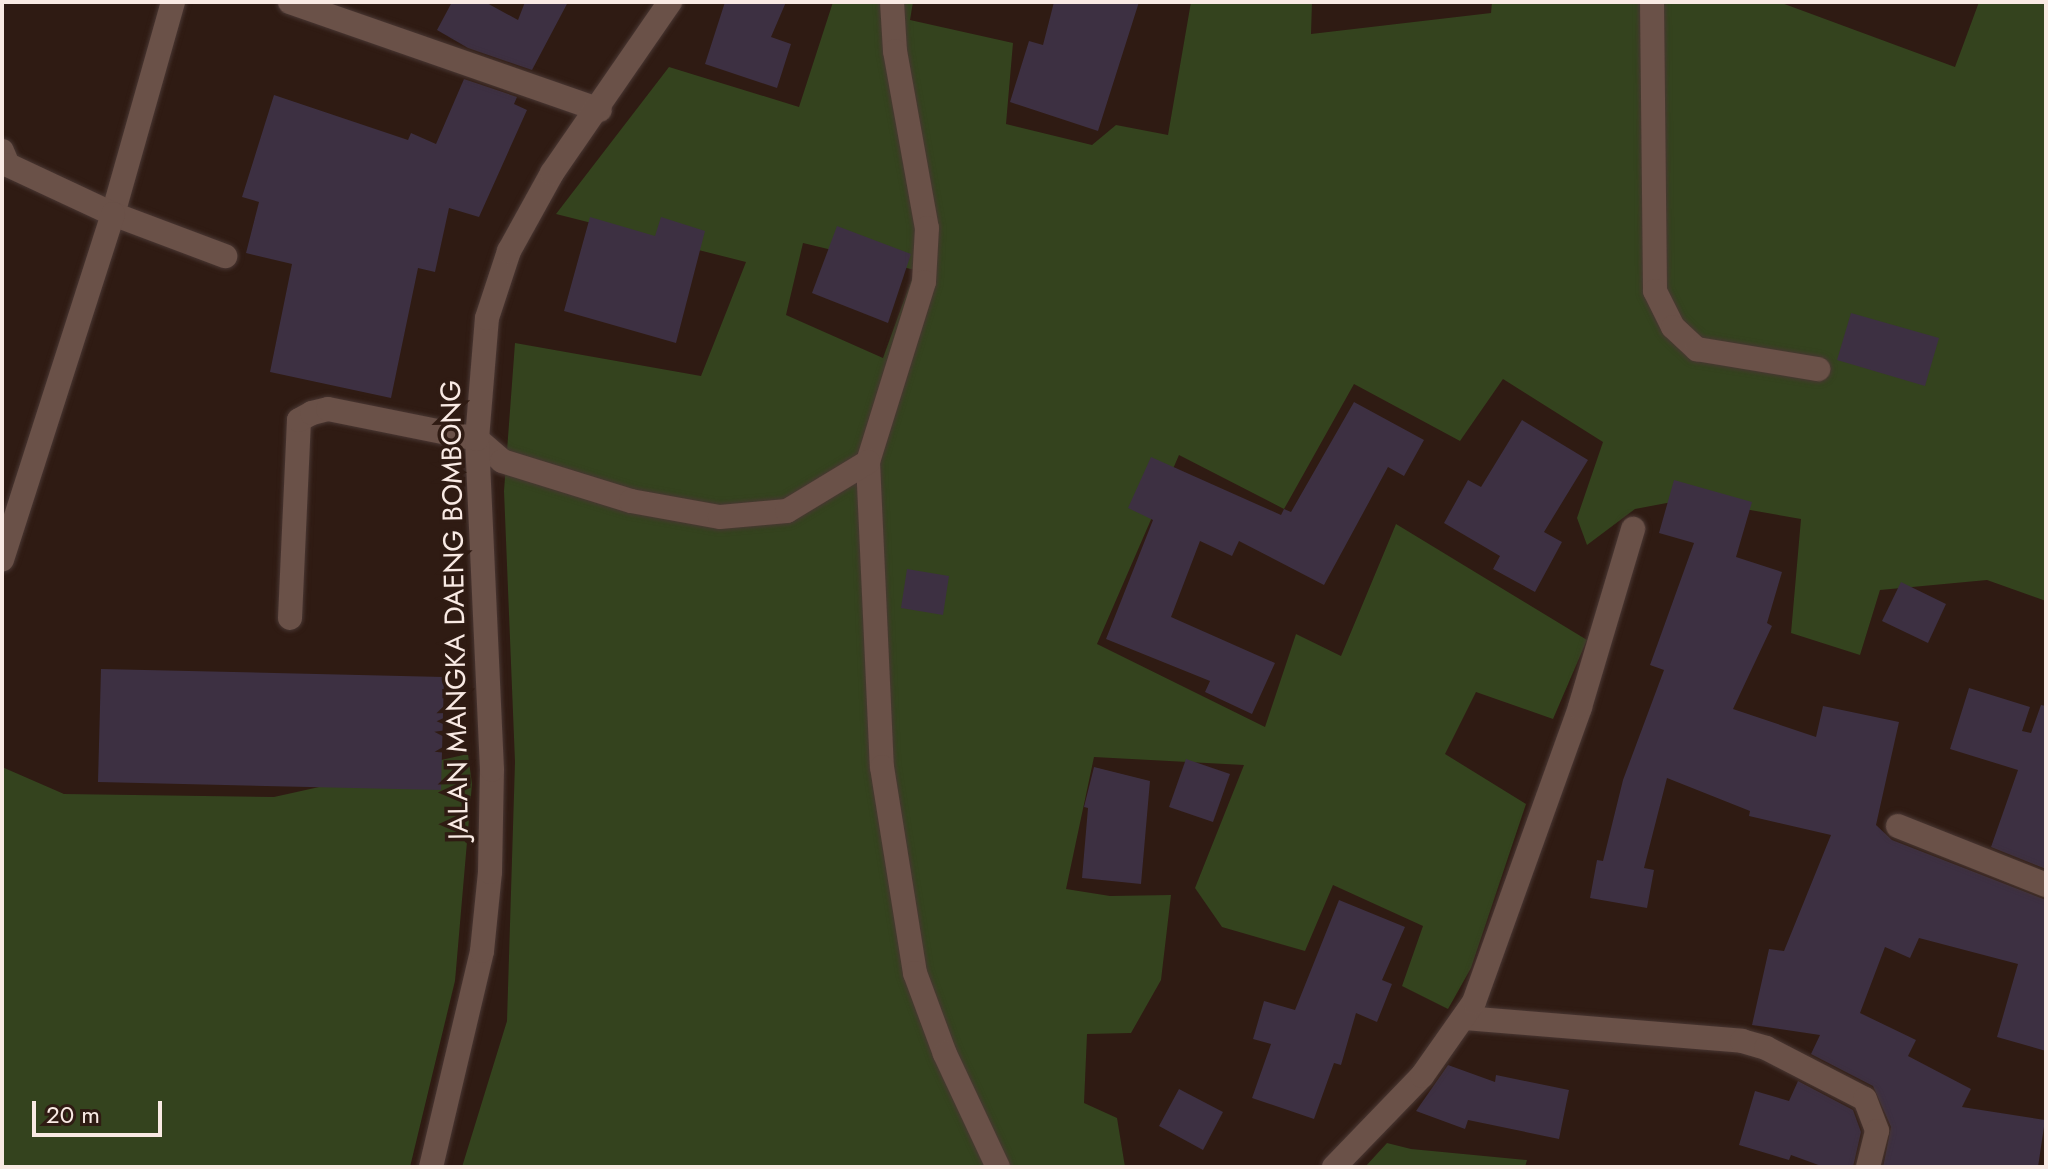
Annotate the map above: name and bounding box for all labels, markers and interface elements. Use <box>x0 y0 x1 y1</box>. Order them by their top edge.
street label: JALAN MANGKA DAENG BOMBONG <box>434 380 476 840</box>
scale bar <box>36 1085 166 1135</box>
text: 20 m <box>46 1097 100 1132</box>

